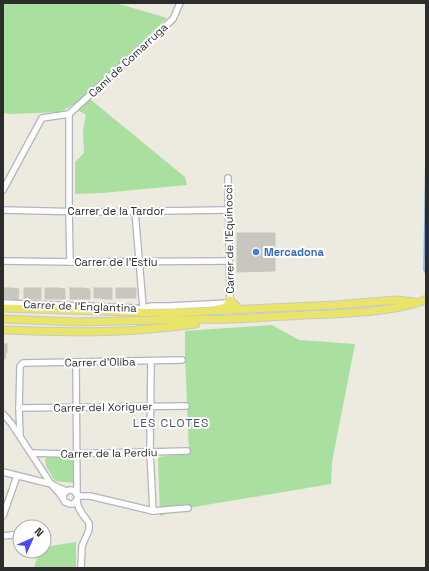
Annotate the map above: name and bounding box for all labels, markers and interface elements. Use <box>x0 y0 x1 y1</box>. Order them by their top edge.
street label: Camí de Comarruga <box>86 19 171 100</box>
street label: Carrer de l'Equinocci <box>221 184 237 294</box>
street label: Carrer de la Tardor <box>68 204 164 218</box>
place label: Mercadona <box>264 245 324 259</box>
marker: Mercadona <box>251 247 261 257</box>
street label: Carrer de l'Estiu <box>74 255 158 269</box>
street label: Carrer de l'Englantina <box>23 297 138 315</box>
street label: Carrer d'Oliba <box>64 354 136 370</box>
street label: Carrer del Xoriguer <box>53 399 153 415</box>
district label: LES CLOTES <box>133 415 209 431</box>
street label: Carrer de la Perdiu <box>61 445 157 461</box>
north arrow <box>12 519 52 559</box>
text: N <box>32 524 47 539</box>

